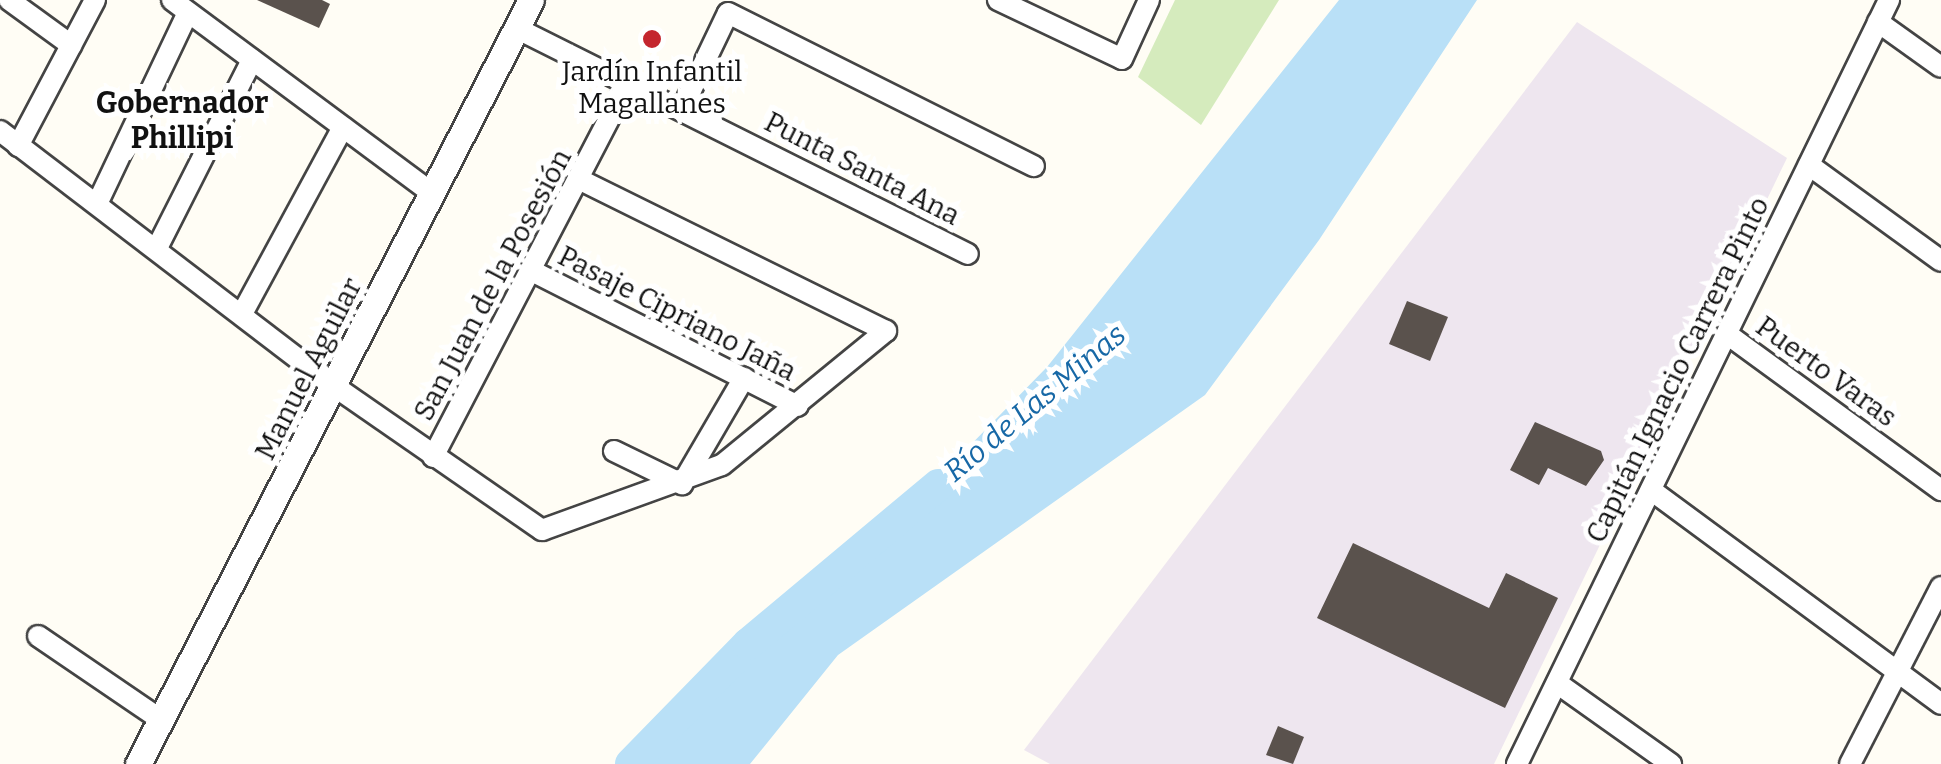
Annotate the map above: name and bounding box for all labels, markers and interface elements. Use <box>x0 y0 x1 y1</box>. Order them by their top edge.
marker: Jardín Infantil Magallanes <box>641 28 663 50</box>
place label: Jardín Infantil Magallanes <box>562 55 742 121</box>
district label: Gobernador Phillipi <box>96 85 268 156</box>
street label: Punta Santa Ana <box>759 105 965 233</box>
street label: San Juan de la Posesión <box>407 144 579 426</box>
street label: Capitán Ignacio Carrera Pinto <box>1579 192 1777 548</box>
street label: Pasaje Cipriano Jaña <box>552 239 802 389</box>
street label: Manuel Aguilar <box>249 272 369 466</box>
street label: Puerto Varas <box>1749 310 1903 434</box>
water label: Río de Las Minas <box>937 317 1133 489</box>

